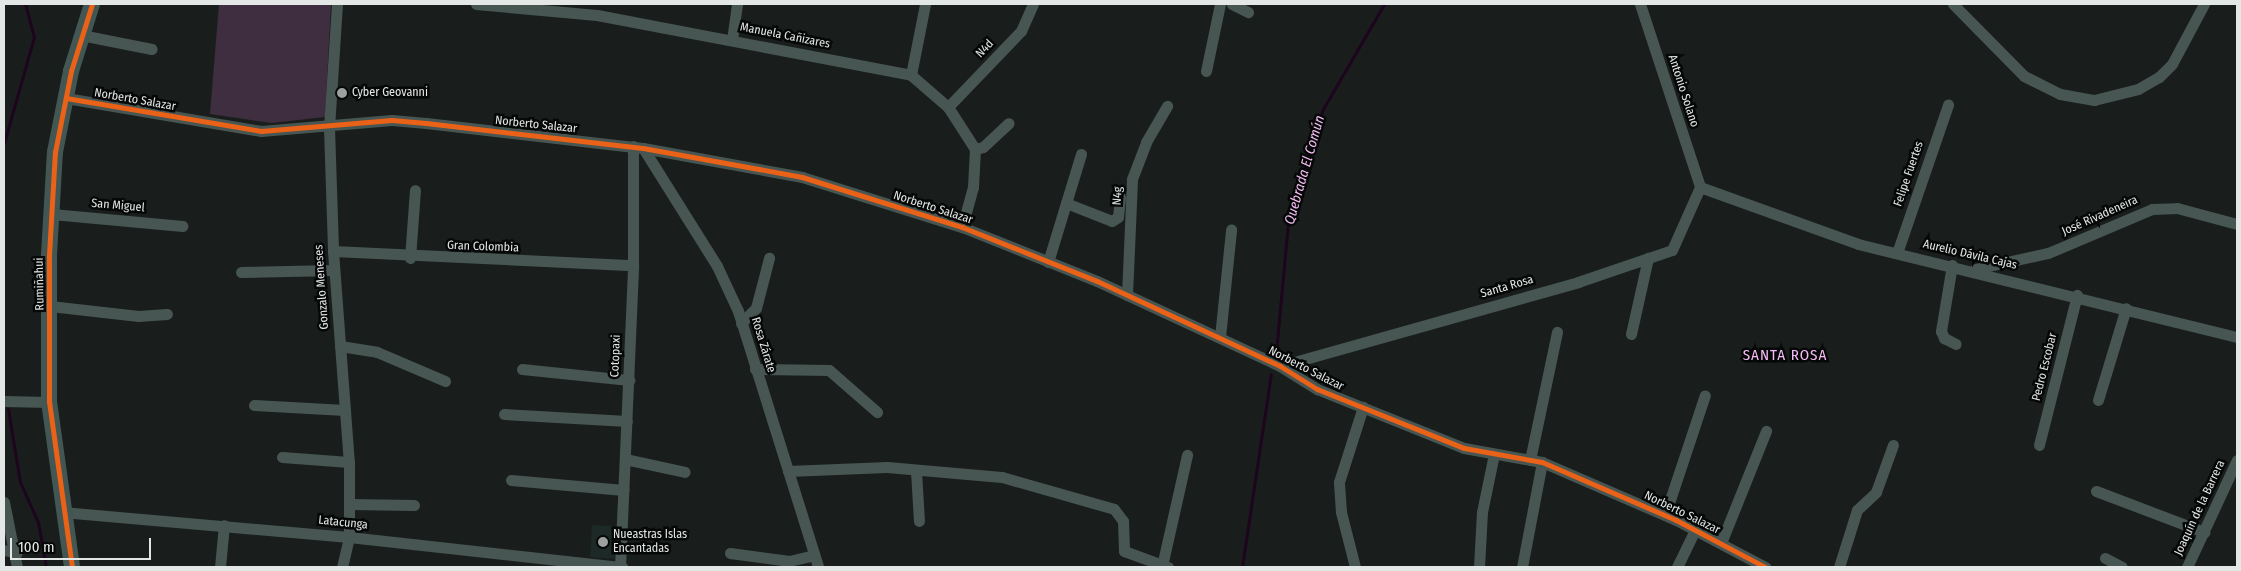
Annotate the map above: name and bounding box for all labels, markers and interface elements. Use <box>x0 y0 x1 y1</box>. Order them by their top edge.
street label: Manuela Cañizares <box>739 20 831 52</box>
street label: N4d <box>973 37 997 61</box>
street label: Antonio Solano <box>1665 53 1701 129</box>
street label: Norberto Salazar <box>93 86 177 114</box>
place label: Cyber Geovanni <box>352 86 428 100</box>
marker: Cyber Geovanni <box>336 87 348 99</box>
street label: Norberto Salazar <box>494 114 578 136</box>
water label: Quebrada El Común <box>1281 114 1329 226</box>
street label: Felipe Fuertes <box>1891 139 1927 209</box>
street label: N4g <box>1110 186 1126 206</box>
street label: Norberto Salazar <box>892 188 974 228</box>
street label: José Rivadeneira <box>2060 193 2140 239</box>
street label: San Miguel <box>91 196 145 216</box>
street label: Aurelio Dávila Cajas <box>1922 237 2018 273</box>
street label: Gran Colombia <box>447 239 519 255</box>
street label: Gonzalo Meneses <box>312 244 332 330</box>
street label: Rumiñahui <box>32 257 48 311</box>
street label: Santa Rosa <box>1479 273 1535 301</box>
street label: Rosa Zárate <box>748 316 778 374</box>
street label: Pedro Escobar <box>2030 332 2060 402</box>
street label: Cotopaxi <box>608 334 624 378</box>
street label: Norberto Salazar <box>1266 344 1346 394</box>
district label: SANTA ROSA <box>1741 347 1829 365</box>
street label: Joaquín de la Barrera <box>2172 458 2228 558</box>
street label: Norberto Salazar <box>1642 488 1722 538</box>
street label: Latacunga <box>318 513 368 533</box>
scale bar <box>12 528 154 560</box>
place label: Nueastras Islas Encantadas <box>613 528 687 556</box>
marker: Nueastras Islas Encantadas <box>597 536 609 548</box>
text: 100 m <box>18 538 55 556</box>

